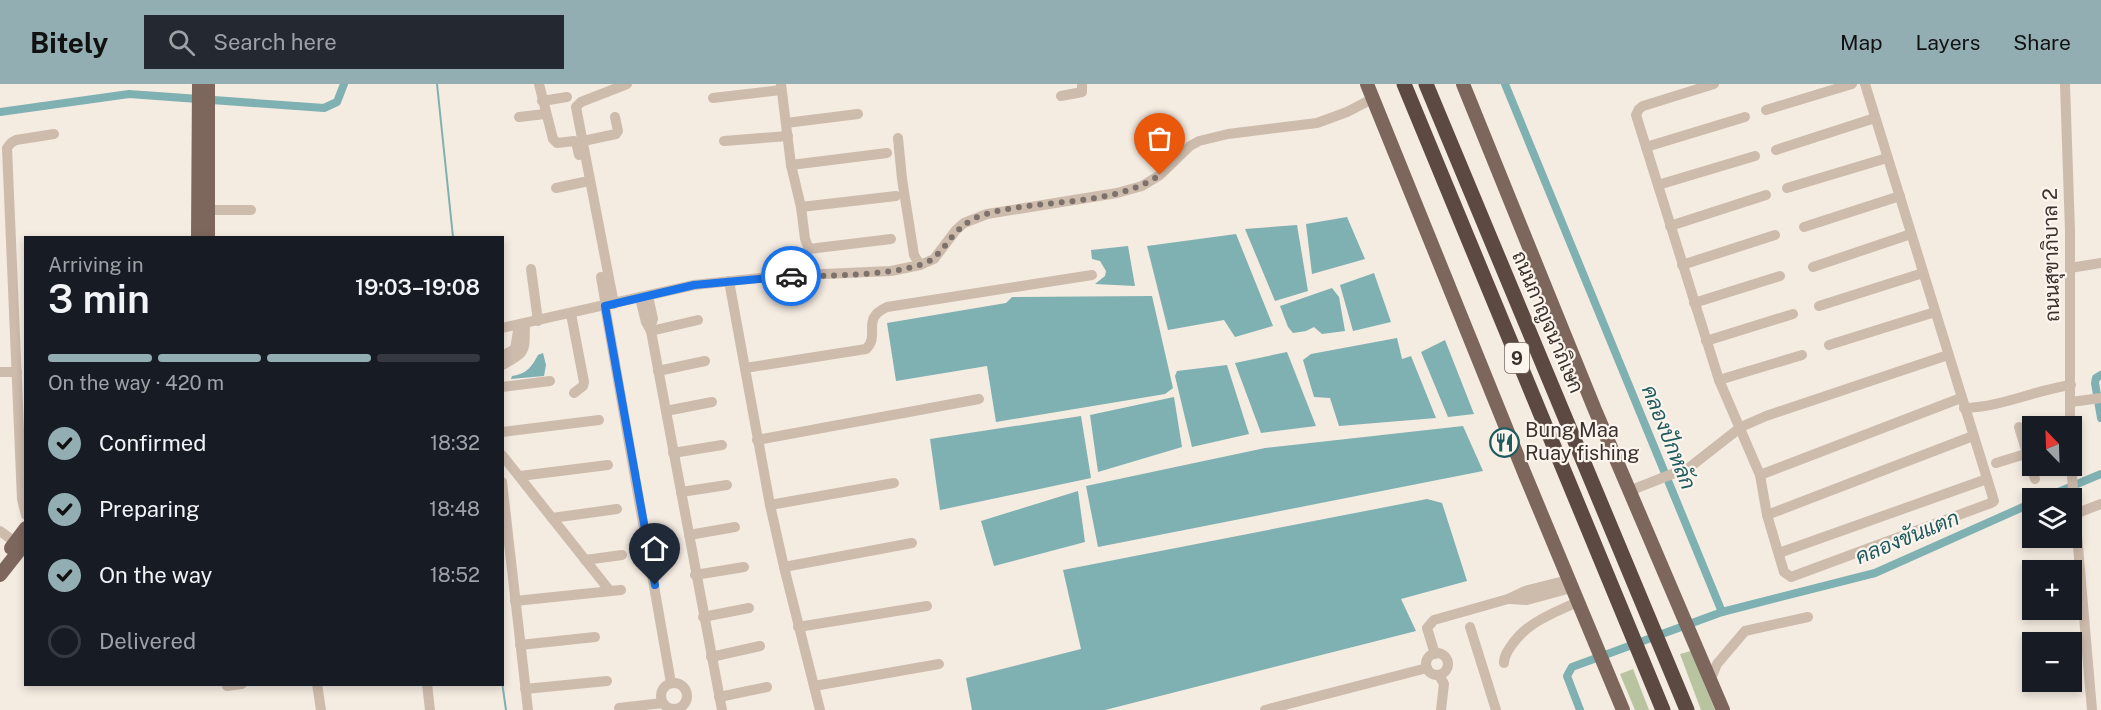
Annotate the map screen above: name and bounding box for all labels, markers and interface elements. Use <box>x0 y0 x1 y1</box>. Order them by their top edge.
search box <box>144 15 564 69</box>
text: Bitely <box>30 26 108 59</box>
icon: search <box>165 26 198 59</box>
text: Search here <box>213 29 337 55</box>
text: Map <box>1840 30 1883 55</box>
text: Layers <box>1916 30 1980 55</box>
text: Share <box>2013 30 2071 55</box>
pin <box>1134 113 1185 175</box>
icon: bag <box>1143 122 1176 155</box>
street label: ถนนสุขาภิบาล 2 <box>2038 188 2066 322</box>
courier <box>761 246 821 306</box>
street label: ถนนกาญจนาภิเษก <box>1507 247 1589 397</box>
text: Arriving in <box>48 253 143 277</box>
icon: car <box>775 260 808 293</box>
text: 19:03–19:08 <box>355 274 480 300</box>
text: 3 min <box>48 276 150 322</box>
road number: 9 <box>1505 343 1529 373</box>
text: On the way · 420 m <box>48 371 224 395</box>
water label: คลองปักหลัก <box>1637 381 1701 493</box>
north arrow <box>2022 416 2082 476</box>
map controls <box>2022 416 2082 692</box>
place label: Bung Maa Ruay fishing <box>1525 418 1640 465</box>
restaurant icon: Bung Maa Ruay fishing <box>1488 426 1520 458</box>
icon: check <box>48 427 81 460</box>
text: Confirmed <box>99 430 206 456</box>
text: 18:32 <box>430 431 480 455</box>
button: layers <box>2022 488 2082 548</box>
icon: check <box>48 493 81 526</box>
text: Preparing <box>99 496 200 522</box>
text: 18:48 <box>429 497 480 521</box>
water label: คลองขันแตก <box>1852 505 1962 569</box>
pin <box>629 523 680 585</box>
icon: home <box>638 532 671 565</box>
icon: check <box>48 559 81 592</box>
button: + <box>2022 560 2082 620</box>
text: On the way <box>99 562 212 588</box>
text: 18:52 <box>430 563 480 587</box>
text: Delivered <box>99 628 196 654</box>
button: − <box>2022 632 2082 692</box>

